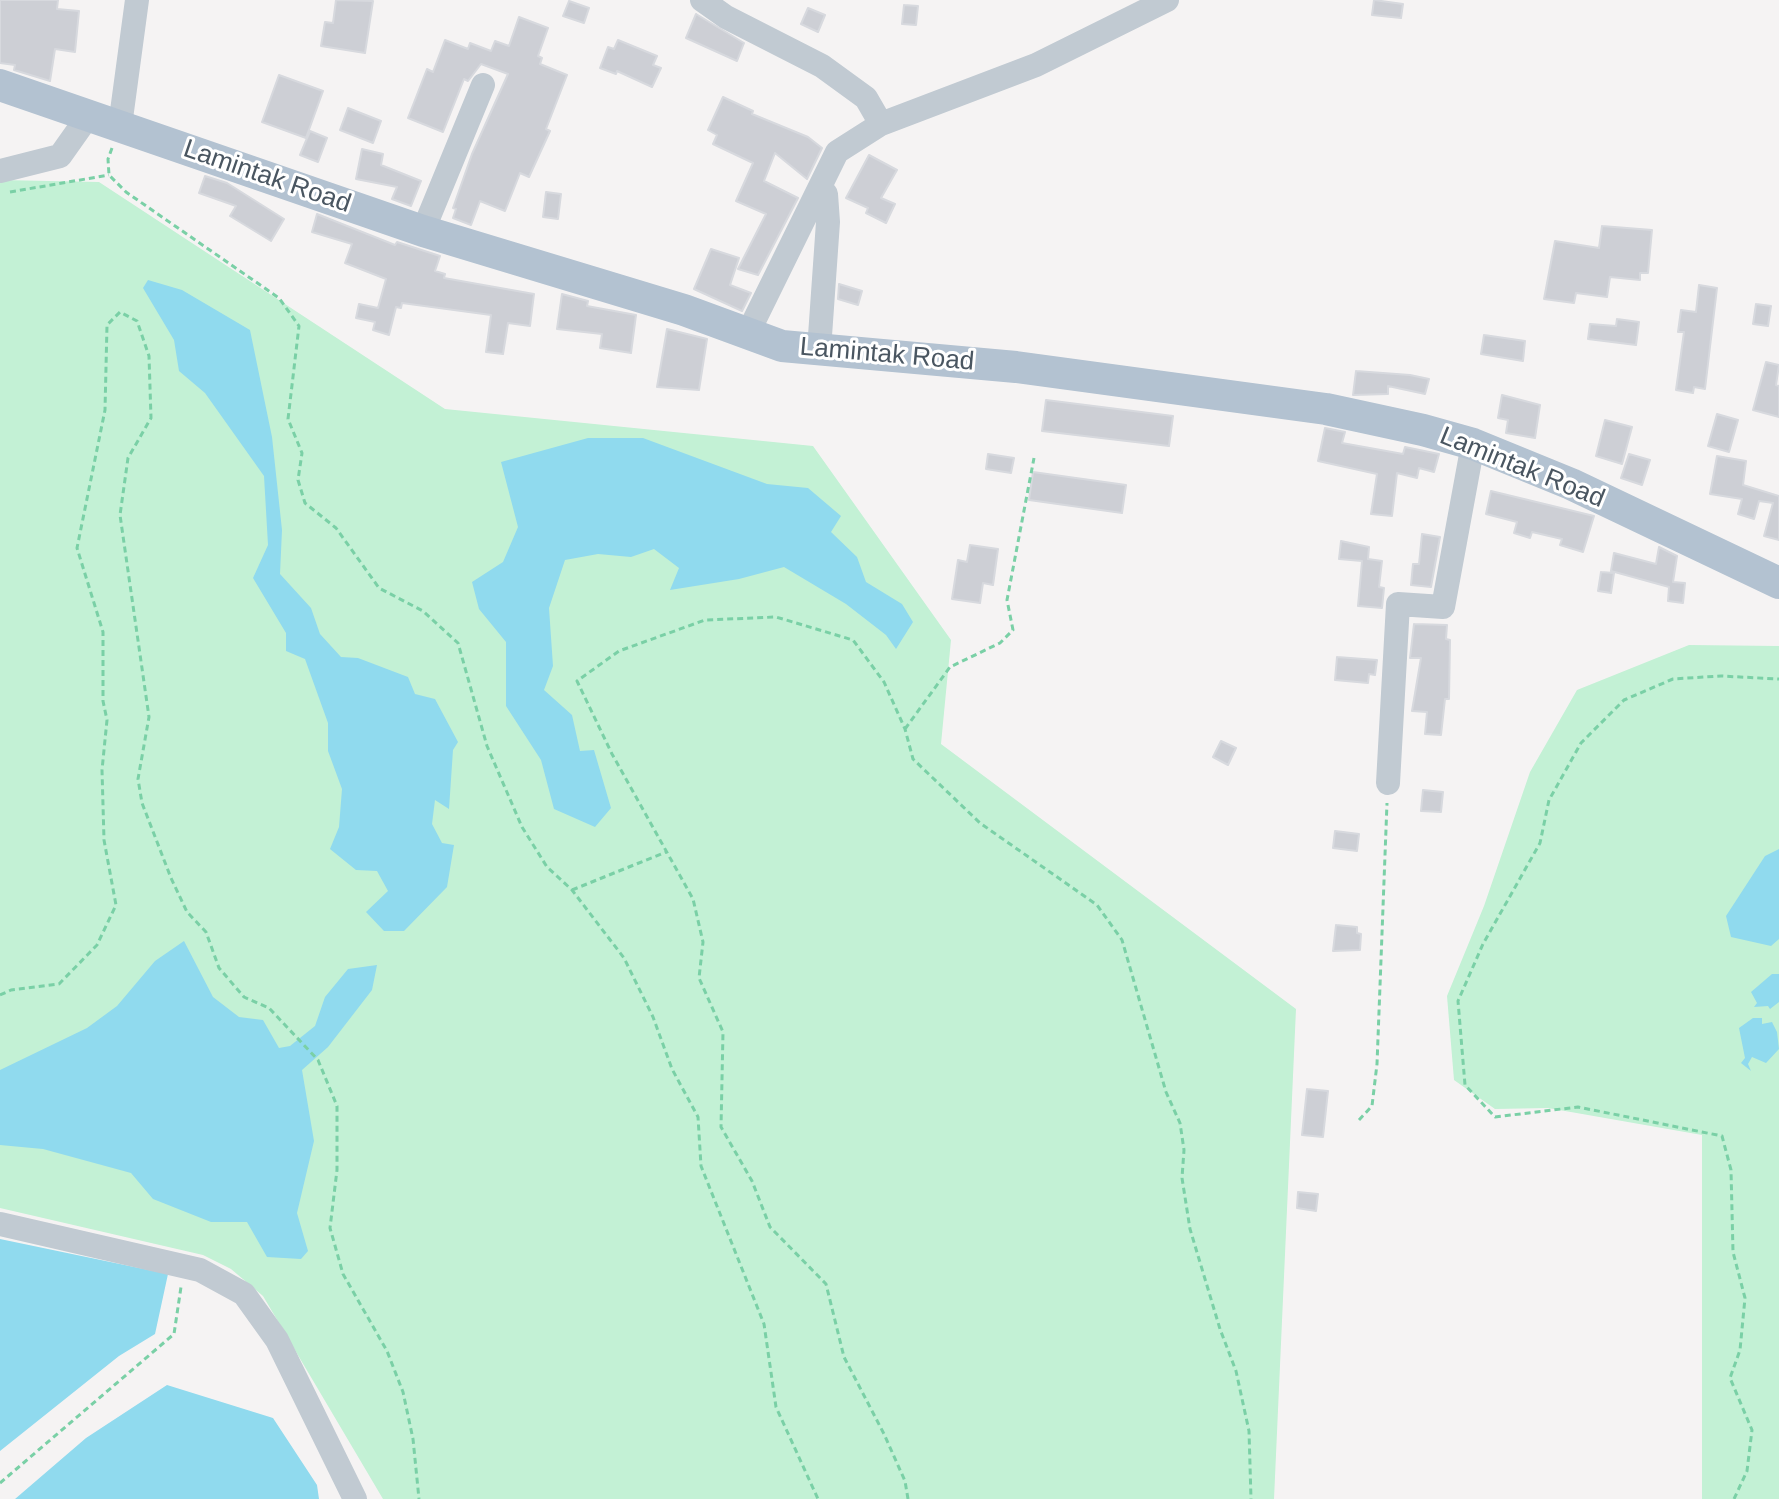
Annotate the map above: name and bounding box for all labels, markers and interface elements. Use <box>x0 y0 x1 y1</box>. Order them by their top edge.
street label: Lamintak Road <box>179 134 355 220</box>
street label: Lamintak Road <box>799 332 975 378</box>
street label: Lamintak Road <box>1435 421 1609 515</box>

